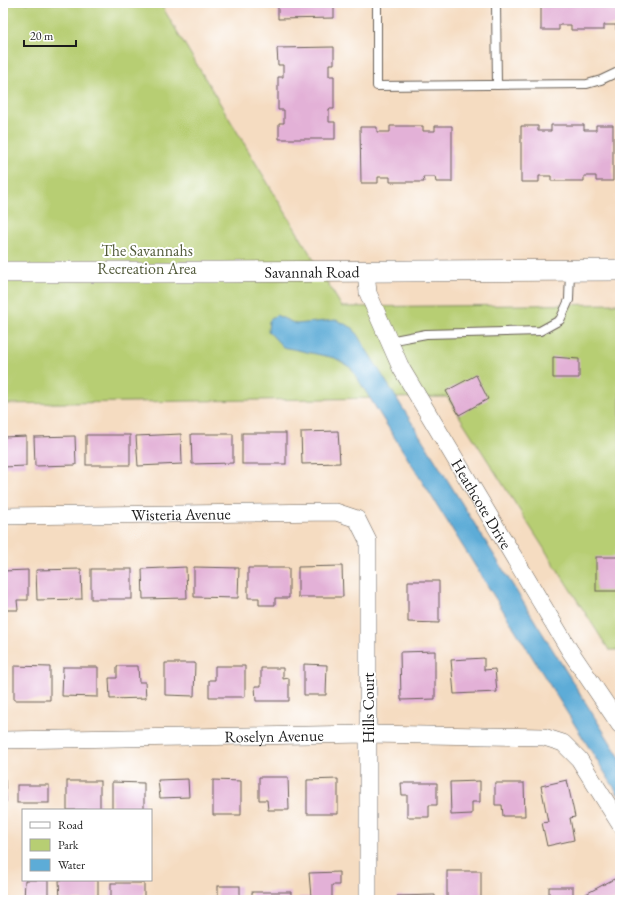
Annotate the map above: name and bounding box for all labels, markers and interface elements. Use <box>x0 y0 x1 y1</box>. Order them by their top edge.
scale bar <box>24 22 76 48</box>
text: 20 m <box>30 28 54 44</box>
park label: The Savannahs Recreation Area <box>97 240 197 279</box>
street label: Savannah Road <box>264 261 360 283</box>
street label: Heathcote Drive <box>446 455 517 553</box>
street label: Wisteria Avenue <box>131 503 231 525</box>
street label: Hills Court <box>358 672 379 744</box>
street label: Roselyn Avenue <box>224 725 324 747</box>
legend <box>22 809 152 881</box>
text: Road <box>58 817 84 833</box>
text: Park <box>58 837 79 853</box>
text: Water <box>58 857 85 873</box>

